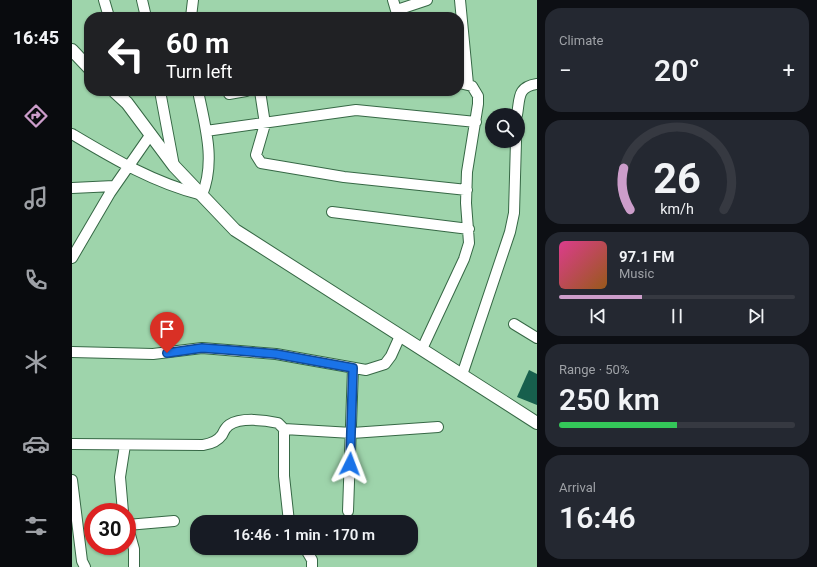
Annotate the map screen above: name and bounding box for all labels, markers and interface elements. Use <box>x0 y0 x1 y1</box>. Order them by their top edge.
text: 16:45 <box>13 27 59 48</box>
text: 60 m <box>166 27 229 60</box>
icon: left <box>100 28 152 80</box>
text: Climate <box>559 33 603 48</box>
text: 20° <box>654 53 700 88</box>
text: − <box>559 58 572 83</box>
text: + <box>783 58 795 83</box>
text: Turn left <box>166 61 232 82</box>
icon: directions <box>22 102 50 130</box>
map controls <box>485 108 525 148</box>
button: search <box>485 108 525 148</box>
text: 26 <box>653 154 701 203</box>
icon: music <box>22 184 50 212</box>
text: km/h <box>660 200 694 216</box>
text: 97.1 FM <box>619 248 674 266</box>
icon: phone <box>22 266 50 294</box>
text: Music <box>619 266 654 281</box>
icon: previous <box>587 305 609 327</box>
icon: pause <box>666 305 688 327</box>
icon: next <box>745 305 767 327</box>
pin <box>150 312 184 353</box>
icon: arrive <box>156 318 178 340</box>
icon: climate <box>22 348 50 376</box>
text: Range · 50% <box>559 362 629 377</box>
text: 250 km <box>559 382 660 417</box>
icon: car <box>22 430 50 458</box>
position arrow <box>329 443 371 485</box>
text: Arrival <box>559 480 596 495</box>
text: 16:46 <box>559 500 636 535</box>
speed limit sign: 30 <box>84 503 136 555</box>
icon: filters <box>22 512 50 540</box>
text: 16:46 · 1 min · 170 m <box>233 526 375 544</box>

